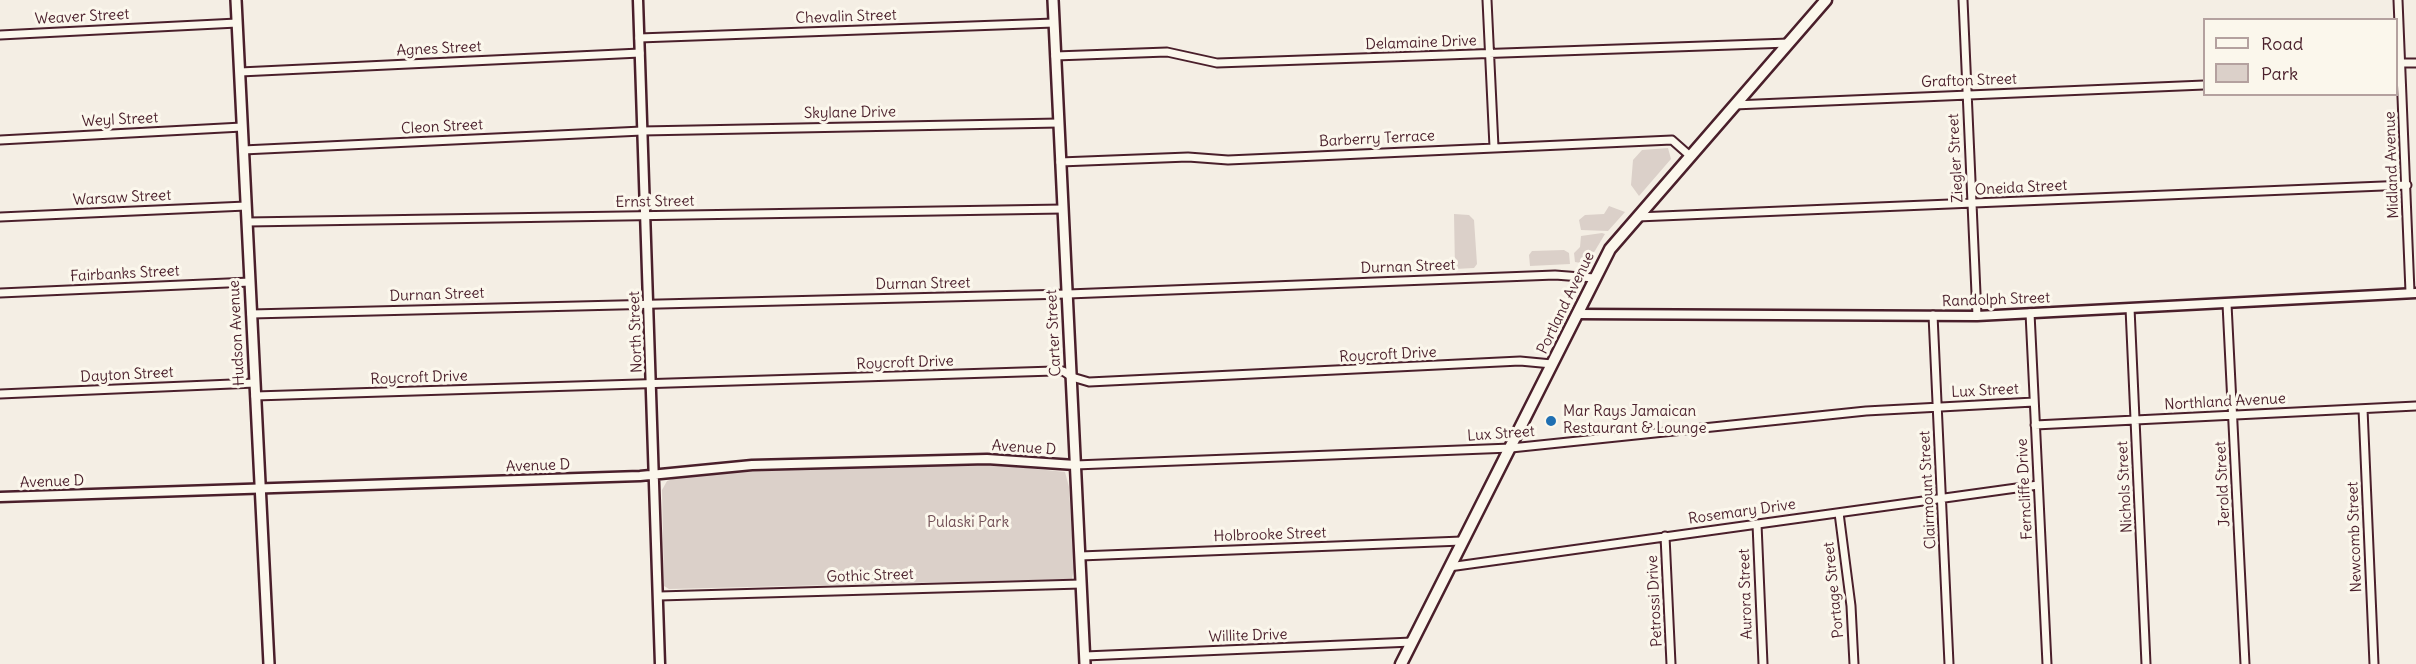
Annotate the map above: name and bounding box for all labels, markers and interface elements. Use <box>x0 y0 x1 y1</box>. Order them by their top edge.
street label: Weaver Street <box>34 6 130 28</box>
street label: Chevalin Street <box>795 6 897 28</box>
legend <box>2203 18 2398 96</box>
street label: Delamaine Drive <box>1365 32 1477 54</box>
text: Road <box>2261 32 2303 55</box>
street label: Agnes Street <box>396 38 482 60</box>
text: Park <box>2261 62 2298 85</box>
street label: Grafton Street <box>1921 70 2017 92</box>
street label: Skylane Drive <box>804 103 896 123</box>
street label: Weyl Street <box>81 109 159 131</box>
street label: Midland Avenue <box>2381 111 2403 219</box>
street label: Ziegler Street <box>1945 113 1967 203</box>
street label: Cleon Street <box>401 116 483 138</box>
street label: Barberry Terrace <box>1319 127 1435 151</box>
street label: Oneida Street <box>1974 177 2068 199</box>
street label: Warsaw Street <box>72 186 172 210</box>
street label: Ernst Street <box>615 192 695 212</box>
street label: Portland Avenue <box>1533 249 1599 357</box>
street label: Durnan Street <box>1360 256 1456 278</box>
street label: Fairbanks Street <box>70 262 180 286</box>
street label: Durnan Street <box>875 274 971 294</box>
street label: Hudson Avenue <box>225 280 249 386</box>
street label: Durnan Street <box>389 284 485 306</box>
street label: Carter Street <box>1043 289 1065 377</box>
street label: Randolph Street <box>1942 289 2050 311</box>
street label: North Street <box>626 291 646 373</box>
street label: Roycroft Drive <box>1339 343 1437 367</box>
street label: Roycroft Drive <box>856 352 954 374</box>
street label: Dayton Street <box>80 364 174 386</box>
street label: Roycroft Drive <box>370 367 468 389</box>
street label: Lux Street <box>1951 380 2019 402</box>
street label: Northland Avenue <box>2164 390 2286 414</box>
place label: Mar Rays Jamaican Restaurant & Lounge <box>1563 403 1706 438</box>
marker: Mar Rays Jamaican Restaurant & Lounge <box>1544 414 1558 428</box>
street label: Lux Street <box>1467 423 1535 445</box>
street label: Clairmount Street <box>1916 430 1940 550</box>
street label: Avenue D <box>991 437 1057 459</box>
street label: Ferncliffe Drive <box>2013 438 2037 540</box>
street label: Nichols Street <box>2114 441 2136 533</box>
street label: Jerold Street <box>2212 441 2234 527</box>
street label: Avenue D <box>505 456 571 476</box>
street label: Avenue D <box>19 472 85 492</box>
street label: Newcomb Street <box>2344 481 2366 593</box>
street label: Rosemary Drive <box>1687 496 1797 528</box>
park label: Pulaski Park <box>927 514 1009 532</box>
street label: Holbrooke Street <box>1213 524 1327 546</box>
street label: Portage Street <box>1820 541 1848 639</box>
street label: Aurora Street <box>1735 548 1757 640</box>
street label: Petrossi Drive <box>1644 555 1666 647</box>
street label: Gothic Street <box>826 565 914 587</box>
street label: Willite Drive <box>1208 626 1288 646</box>

